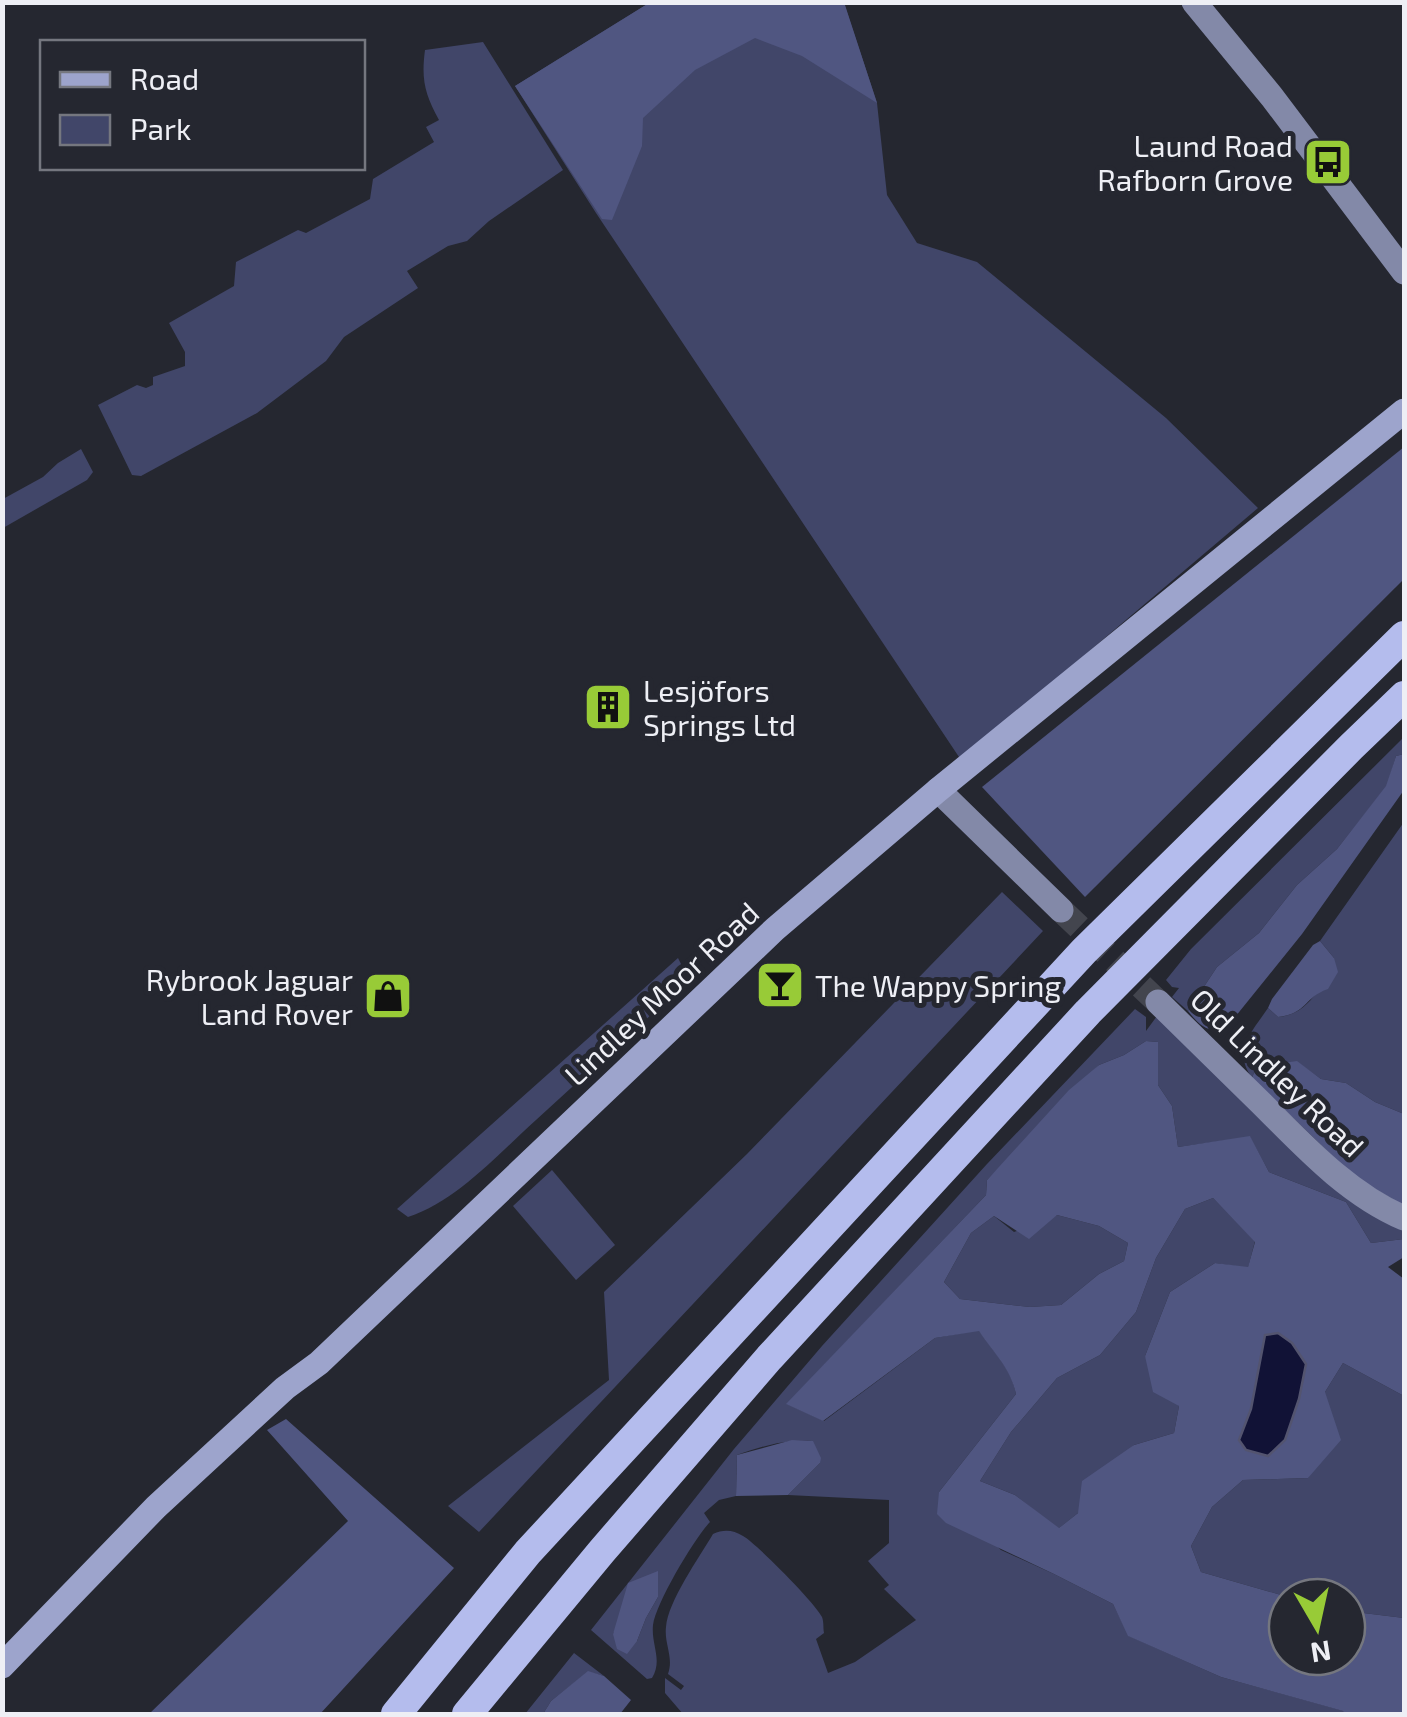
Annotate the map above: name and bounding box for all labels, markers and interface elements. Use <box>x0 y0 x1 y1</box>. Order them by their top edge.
legend <box>40 40 365 170</box>
text: Road <box>130 60 199 96</box>
text: Park <box>130 110 191 146</box>
place label: Laund Road Rafborn Grove <box>1097 127 1293 197</box>
bus stop icon: Laund Road Rafborn Grove <box>1302 136 1354 188</box>
place label: Lesjöfors Springs Ltd <box>643 672 796 742</box>
building icon: Lesjöfors Springs Ltd <box>582 681 634 733</box>
street label: Lindley Moor Road <box>557 894 765 1092</box>
bar icon: The Wappy Spring <box>754 959 806 1011</box>
place label: Rybrook Jaguar Land Rover <box>146 961 353 1031</box>
place label: The Wappy Spring <box>815 967 1061 1003</box>
shop icon: Rybrook Jaguar Land Rover <box>362 970 414 1022</box>
street label: Old Lindley Road <box>1184 980 1372 1164</box>
north arrow <box>1267 1577 1367 1677</box>
text: N <box>1308 1634 1334 1671</box>

